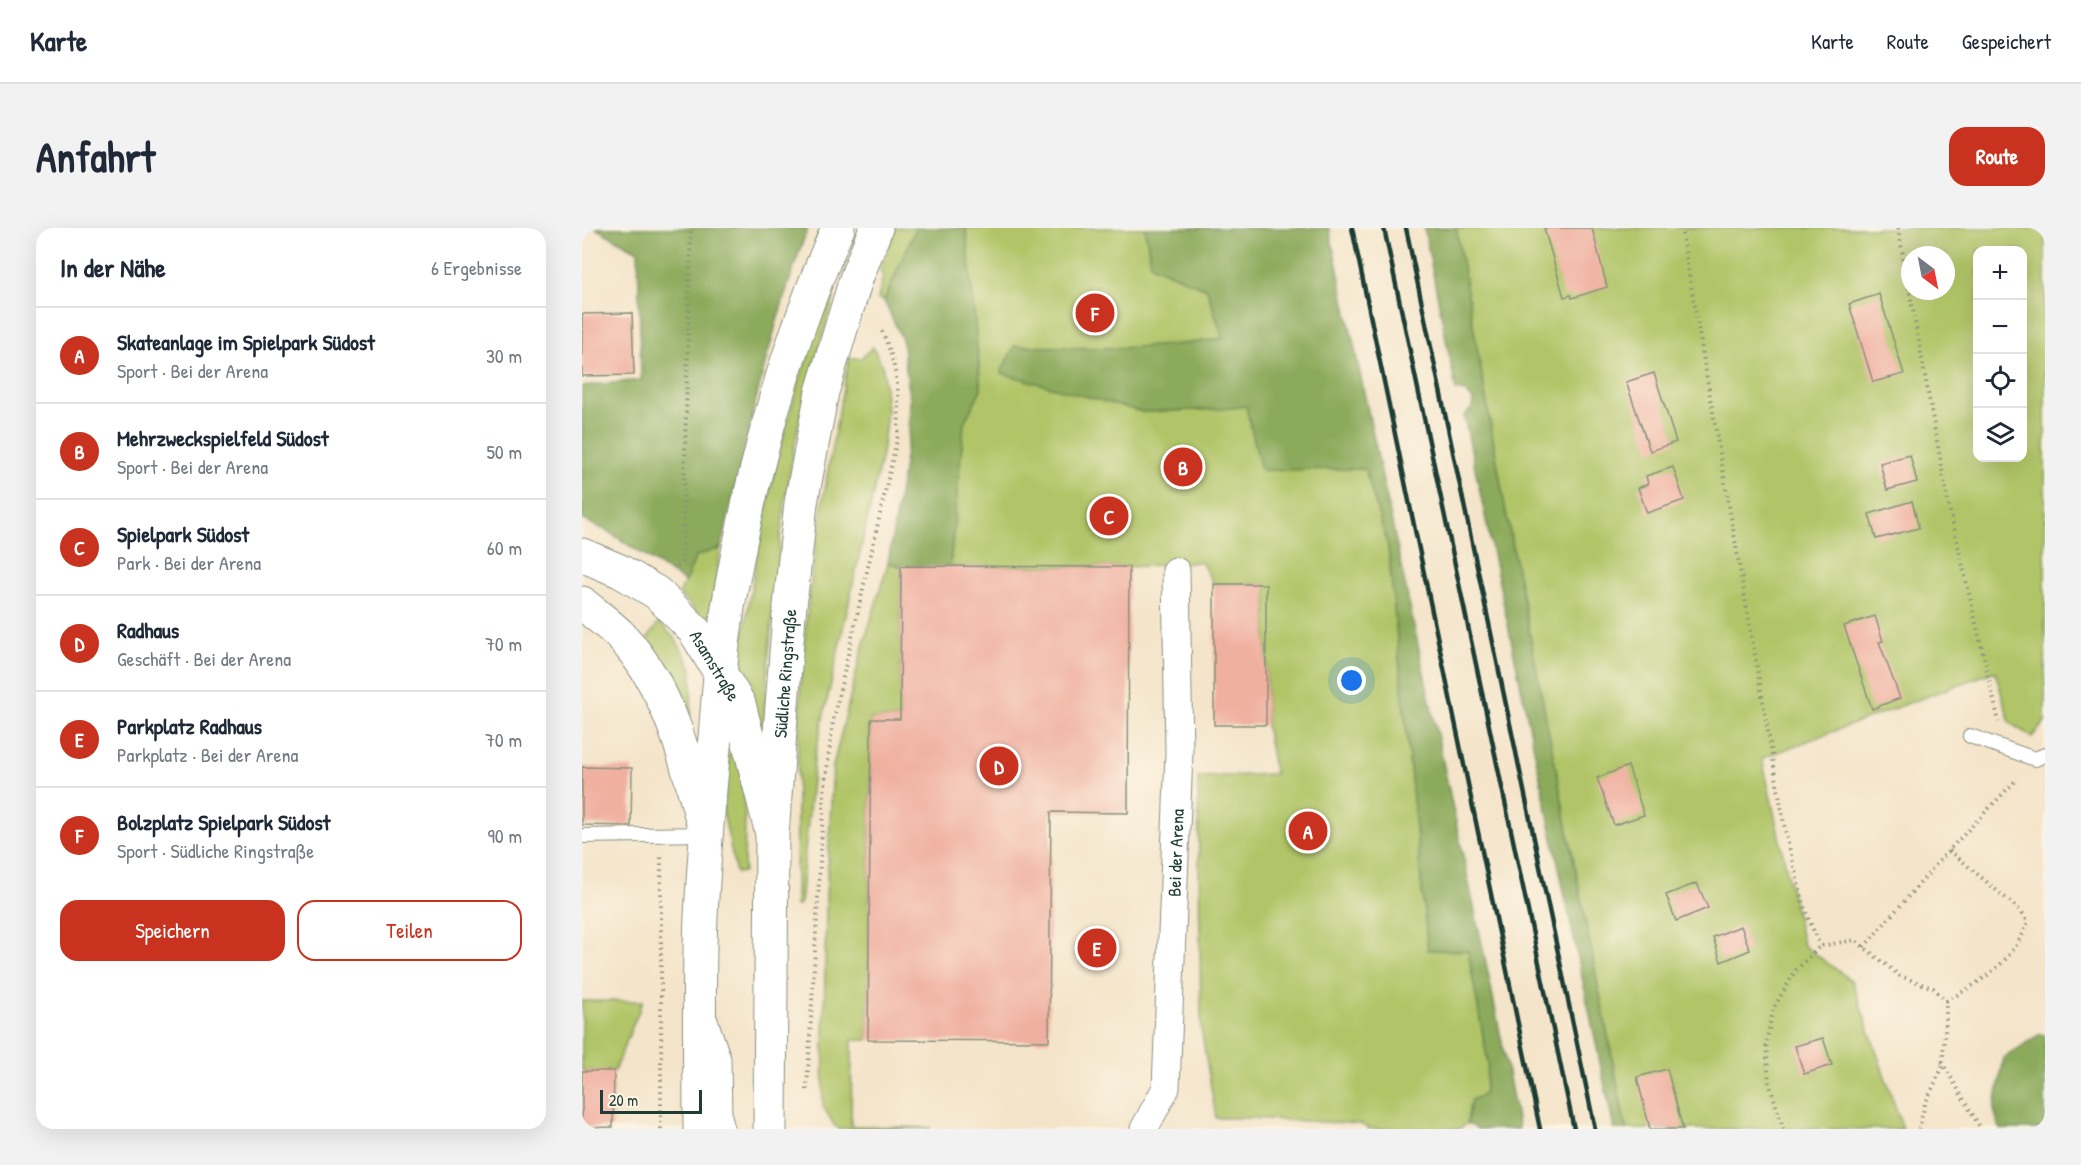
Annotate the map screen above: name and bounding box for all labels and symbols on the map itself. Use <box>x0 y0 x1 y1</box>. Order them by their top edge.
north arrow <box>1901 246 1955 300</box>
pin: F <box>1076 290 1114 335</box>
pin: B <box>1164 444 1202 490</box>
pin: C <box>1090 494 1128 538</box>
street label: Südliche Ringstraße <box>767 608 802 739</box>
street label: Asamstraße <box>684 625 747 706</box>
your location <box>1337 666 1366 695</box>
pin: D <box>980 744 1018 788</box>
street label: Bei der Arena <box>1161 808 1189 897</box>
pin: A <box>1288 808 1328 854</box>
pin: E <box>1078 926 1116 970</box>
scale bar <box>600 1087 702 1114</box>

